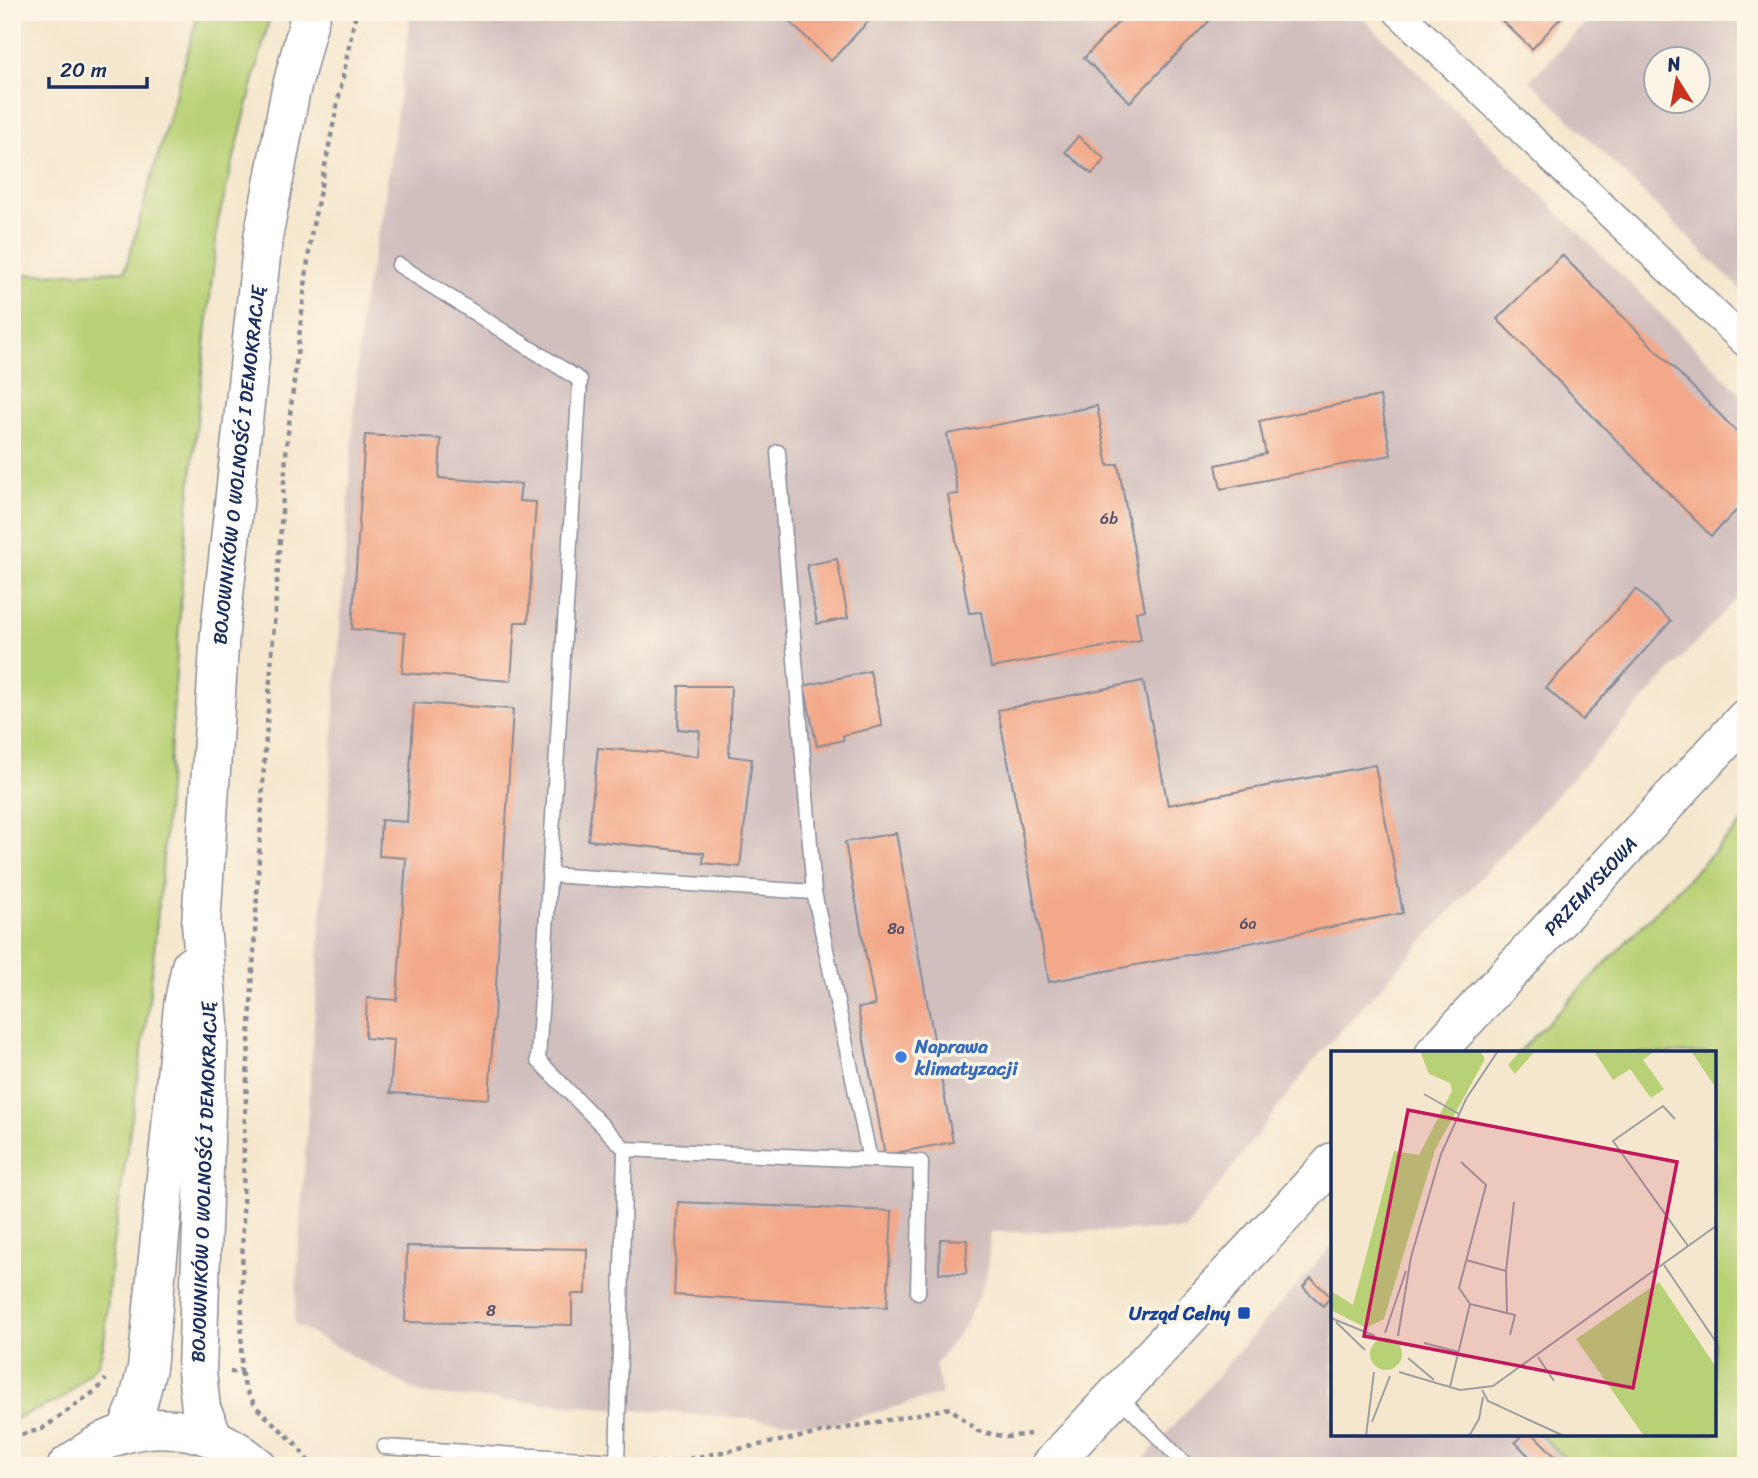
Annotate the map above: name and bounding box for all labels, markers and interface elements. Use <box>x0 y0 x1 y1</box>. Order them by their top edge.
scale bar <box>49 46 147 90</box>
north arrow <box>1642 46 1712 116</box>
text: N <box>1663 46 1684 81</box>
text: 20 m <box>60 51 107 89</box>
street label: BOJOWNIKÓW O WOLNOŚĆ I DEMOKRACJĘ <box>203 282 274 646</box>
house number: 6b <box>1100 504 1118 533</box>
street label: PRZEMYSŁOWA <box>1535 828 1645 943</box>
house number: 6a <box>1239 909 1257 938</box>
house number: 8a <box>887 914 905 943</box>
street label: BOJOWNIKÓW O WOLNOŚĆ I DEMOKRACJĘ <box>181 999 226 1363</box>
place label: Naprawa klimatyzacji <box>914 1030 1019 1085</box>
marker: Naprawa klimatyzacji <box>893 1049 909 1065</box>
inset map <box>1331 1051 1716 1436</box>
house number: 8 <box>486 1296 496 1325</box>
place label: Urząd Celny <box>1129 1297 1231 1330</box>
marker: Urząd Celny <box>1236 1305 1252 1321</box>

